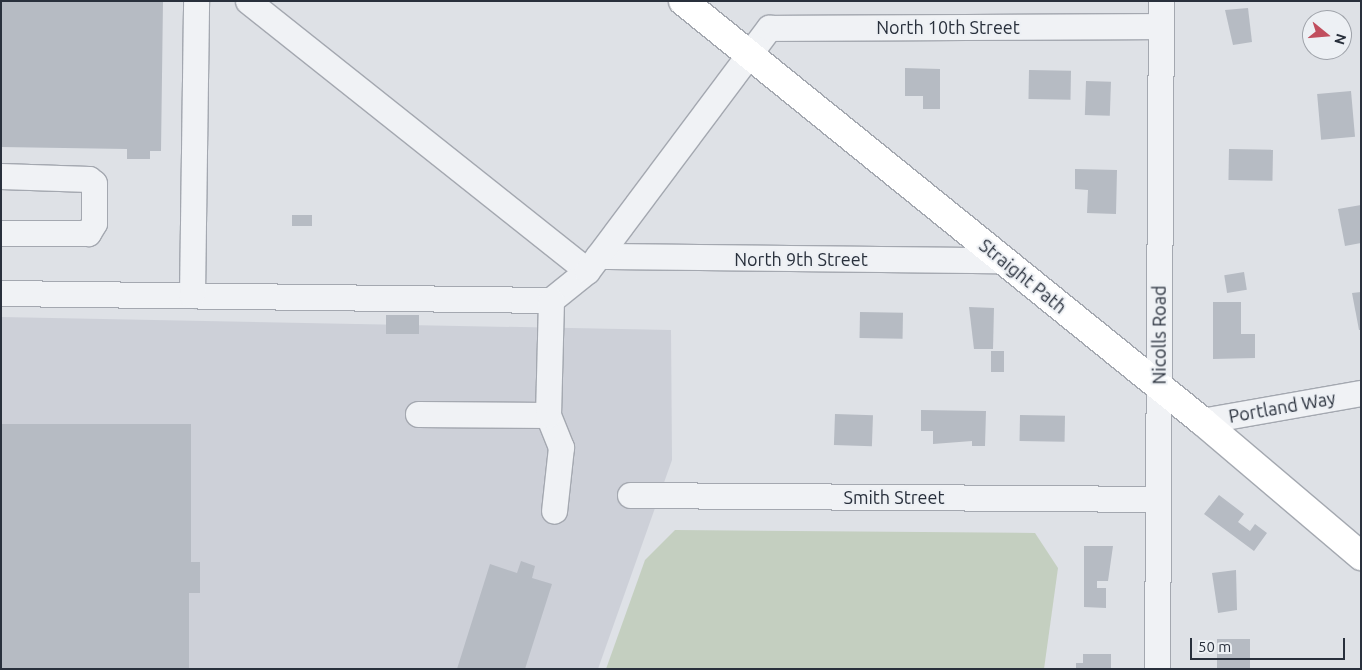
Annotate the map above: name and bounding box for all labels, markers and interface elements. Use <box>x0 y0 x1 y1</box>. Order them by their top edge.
north arrow <box>1302 10 1352 60</box>
street label: North 10th Street <box>876 16 1020 38</box>
text: N <box>1331 32 1350 46</box>
street label: Straight Path <box>975 234 1071 318</box>
street label: North 9th Street <box>734 248 868 270</box>
street label: Nicolls Road <box>1148 286 1170 384</box>
street label: Portland Way <box>1227 387 1337 427</box>
street label: Smith Street <box>843 486 945 508</box>
scale bar <box>1192 628 1347 660</box>
text: 50 m <box>1198 638 1231 655</box>

